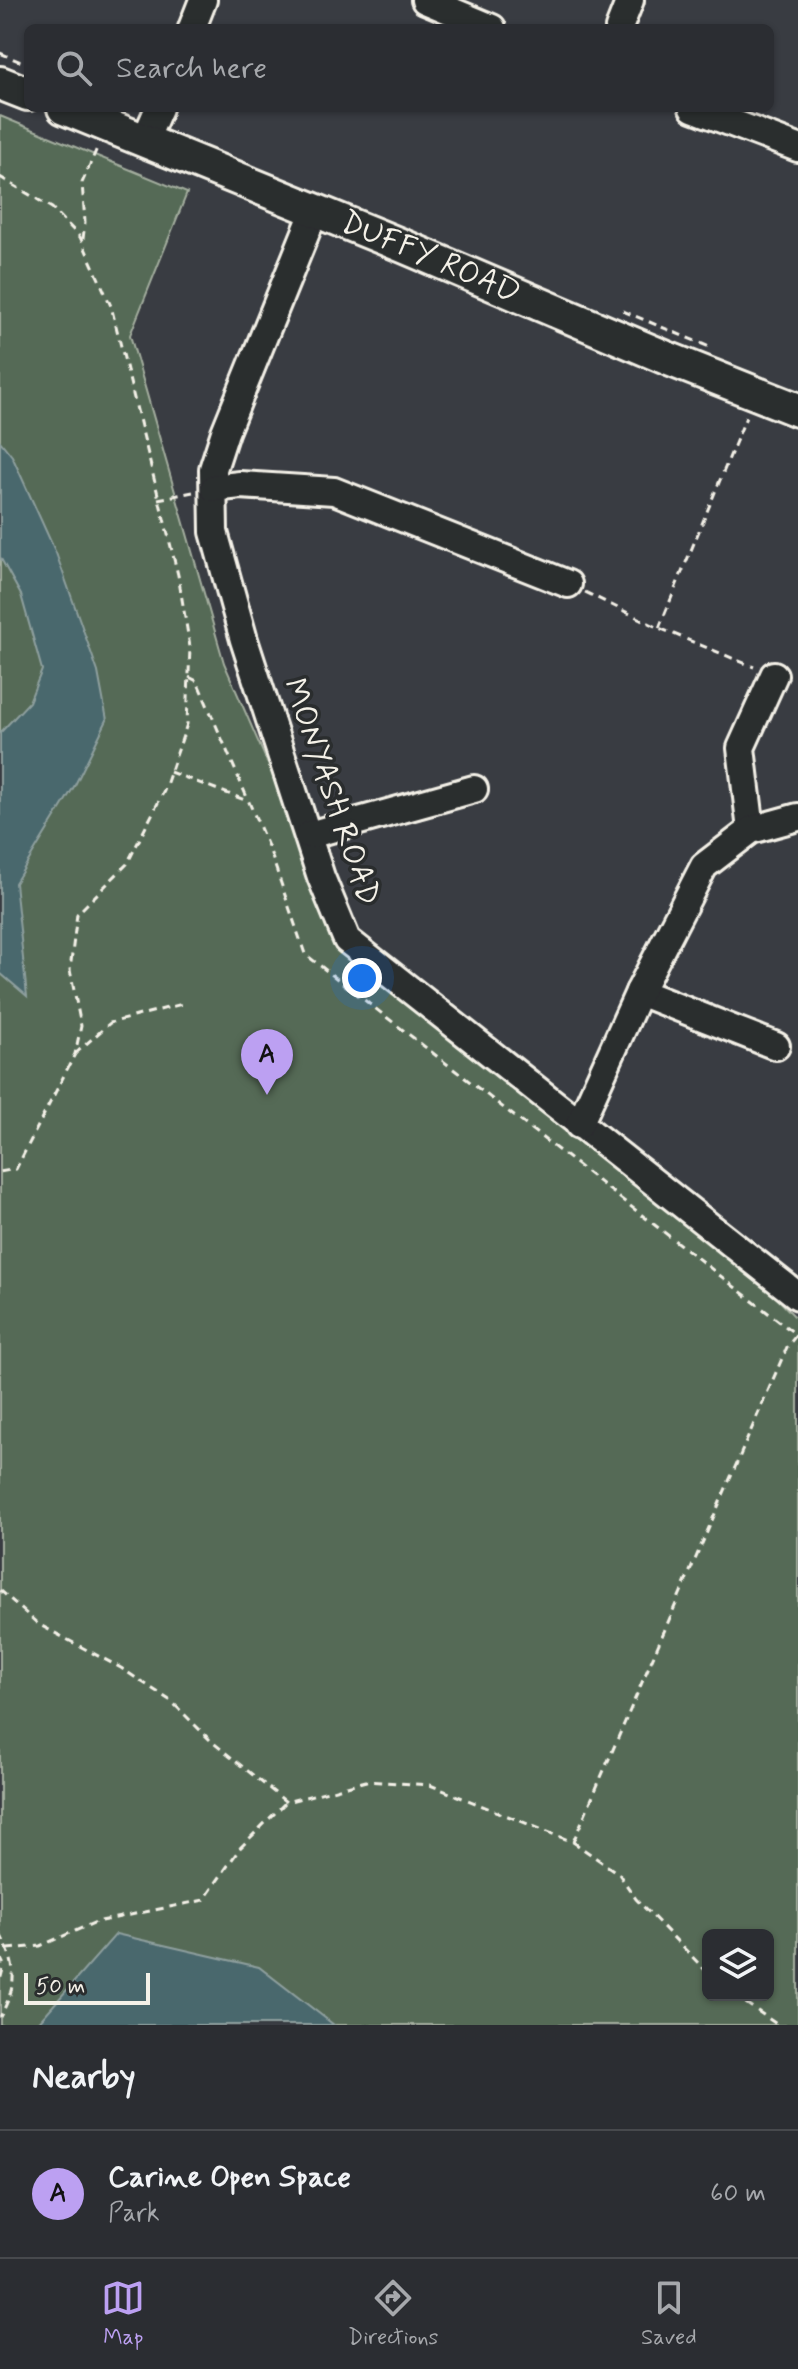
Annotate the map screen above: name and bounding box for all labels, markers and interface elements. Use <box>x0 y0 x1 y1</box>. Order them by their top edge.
search box <box>24 24 774 112</box>
icon: search <box>52 46 96 90</box>
text: Search here <box>116 49 267 88</box>
street label: DUFFY ROAD <box>334 202 527 314</box>
street label: MONYASH ROAD <box>272 673 390 911</box>
your location <box>342 958 382 998</box>
pin: A <box>241 1029 293 1095</box>
map controls <box>702 1929 774 2001</box>
button: layers <box>702 1929 774 2001</box>
scale bar <box>24 1969 150 2005</box>
text: 50 m <box>36 1973 85 2001</box>
text: Nearby <box>32 2055 136 2100</box>
text: Carine Open Space <box>108 2158 351 2197</box>
text: A <box>49 2177 67 2211</box>
text: 60 m <box>710 2177 766 2211</box>
text: Park <box>108 2197 160 2231</box>
tab: Map <box>101 2276 145 2352</box>
tab: Directions <box>348 2276 438 2352</box>
tab: Saved <box>641 2276 697 2352</box>

